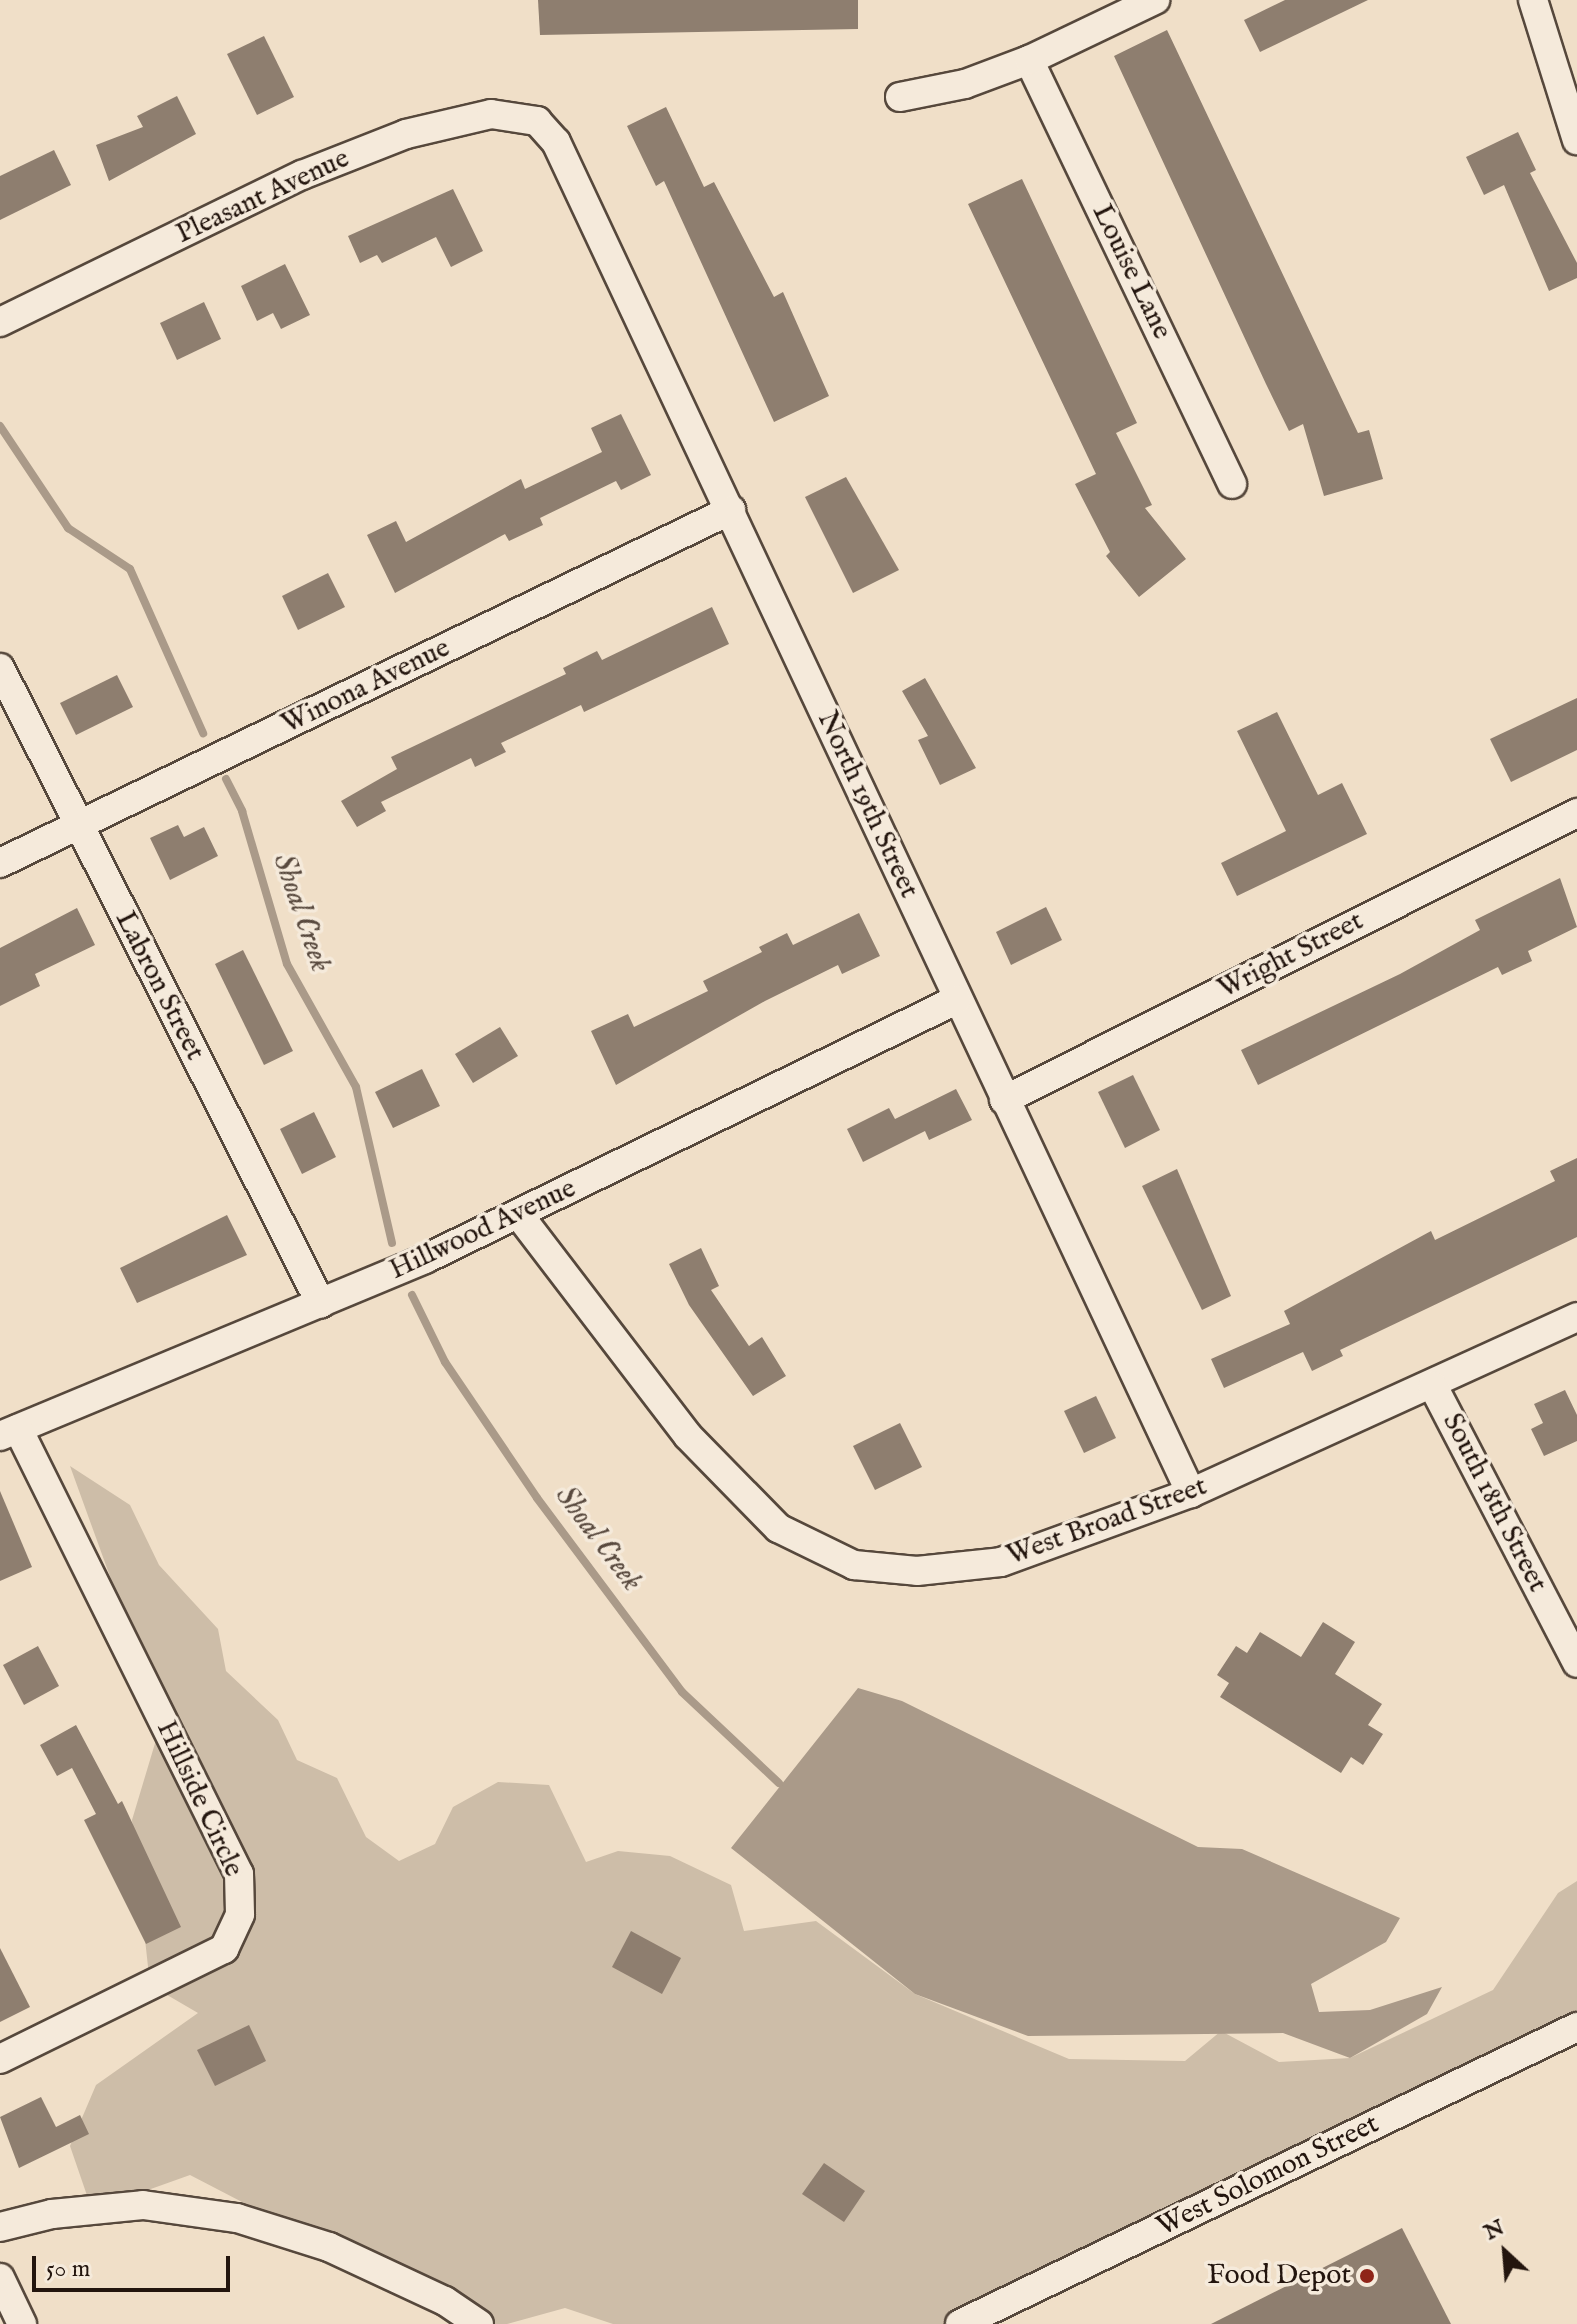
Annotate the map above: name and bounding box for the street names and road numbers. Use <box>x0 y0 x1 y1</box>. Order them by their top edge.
street label: Pleasant Avenue <box>171 142 355 252</box>
street label: Louise Lane <box>1084 199 1178 345</box>
street label: Winona Avenue <box>276 632 456 742</box>
street label: North 19th Street <box>809 706 925 904</box>
street label: Wright Street <box>1213 905 1369 1007</box>
street label: Labron Street <box>107 906 211 1066</box>
street label: Hillwood Avenue <box>385 1172 581 1288</box>
street label: South 18th Street <box>1435 1408 1553 1598</box>
street label: West Broad Street <box>1002 1470 1212 1574</box>
street label: Hillside Circle <box>148 1716 250 1882</box>
street label: West Solomon Street <box>1152 2108 1384 2244</box>

